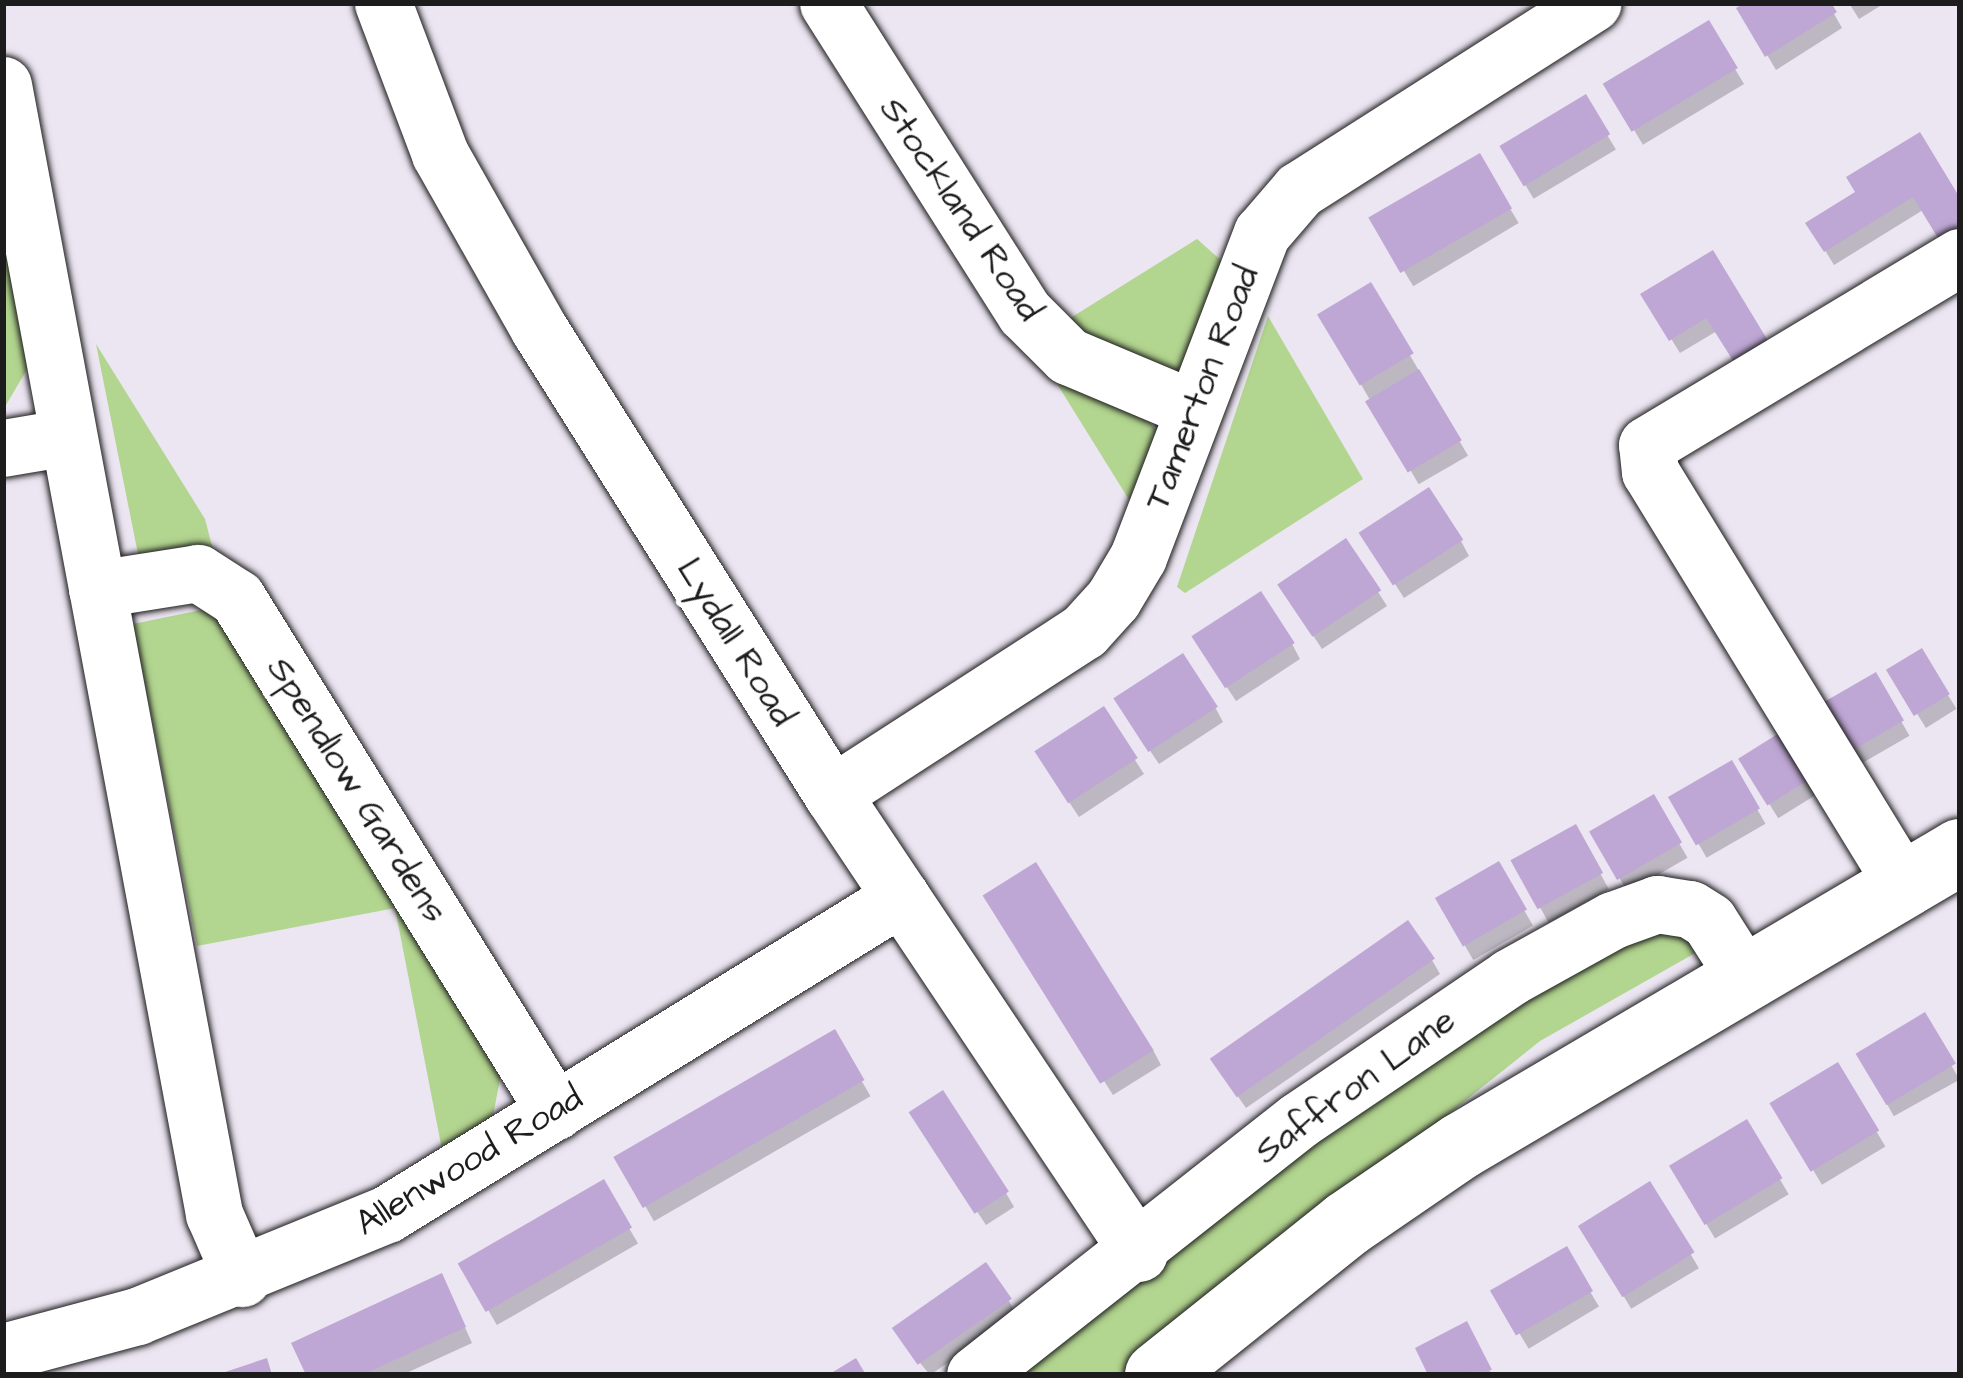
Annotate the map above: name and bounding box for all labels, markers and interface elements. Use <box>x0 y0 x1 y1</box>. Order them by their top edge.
street label: Stockland Road <box>870 89 1052 329</box>
street label: Tamerton Road <box>1136 260 1268 516</box>
street label: Lydall Road <box>667 550 805 734</box>
street label: Spendlow Gardens <box>258 649 456 931</box>
street label: Saffron Lane <box>1246 999 1464 1173</box>
street label: Allenwood Road <box>348 1076 590 1246</box>

